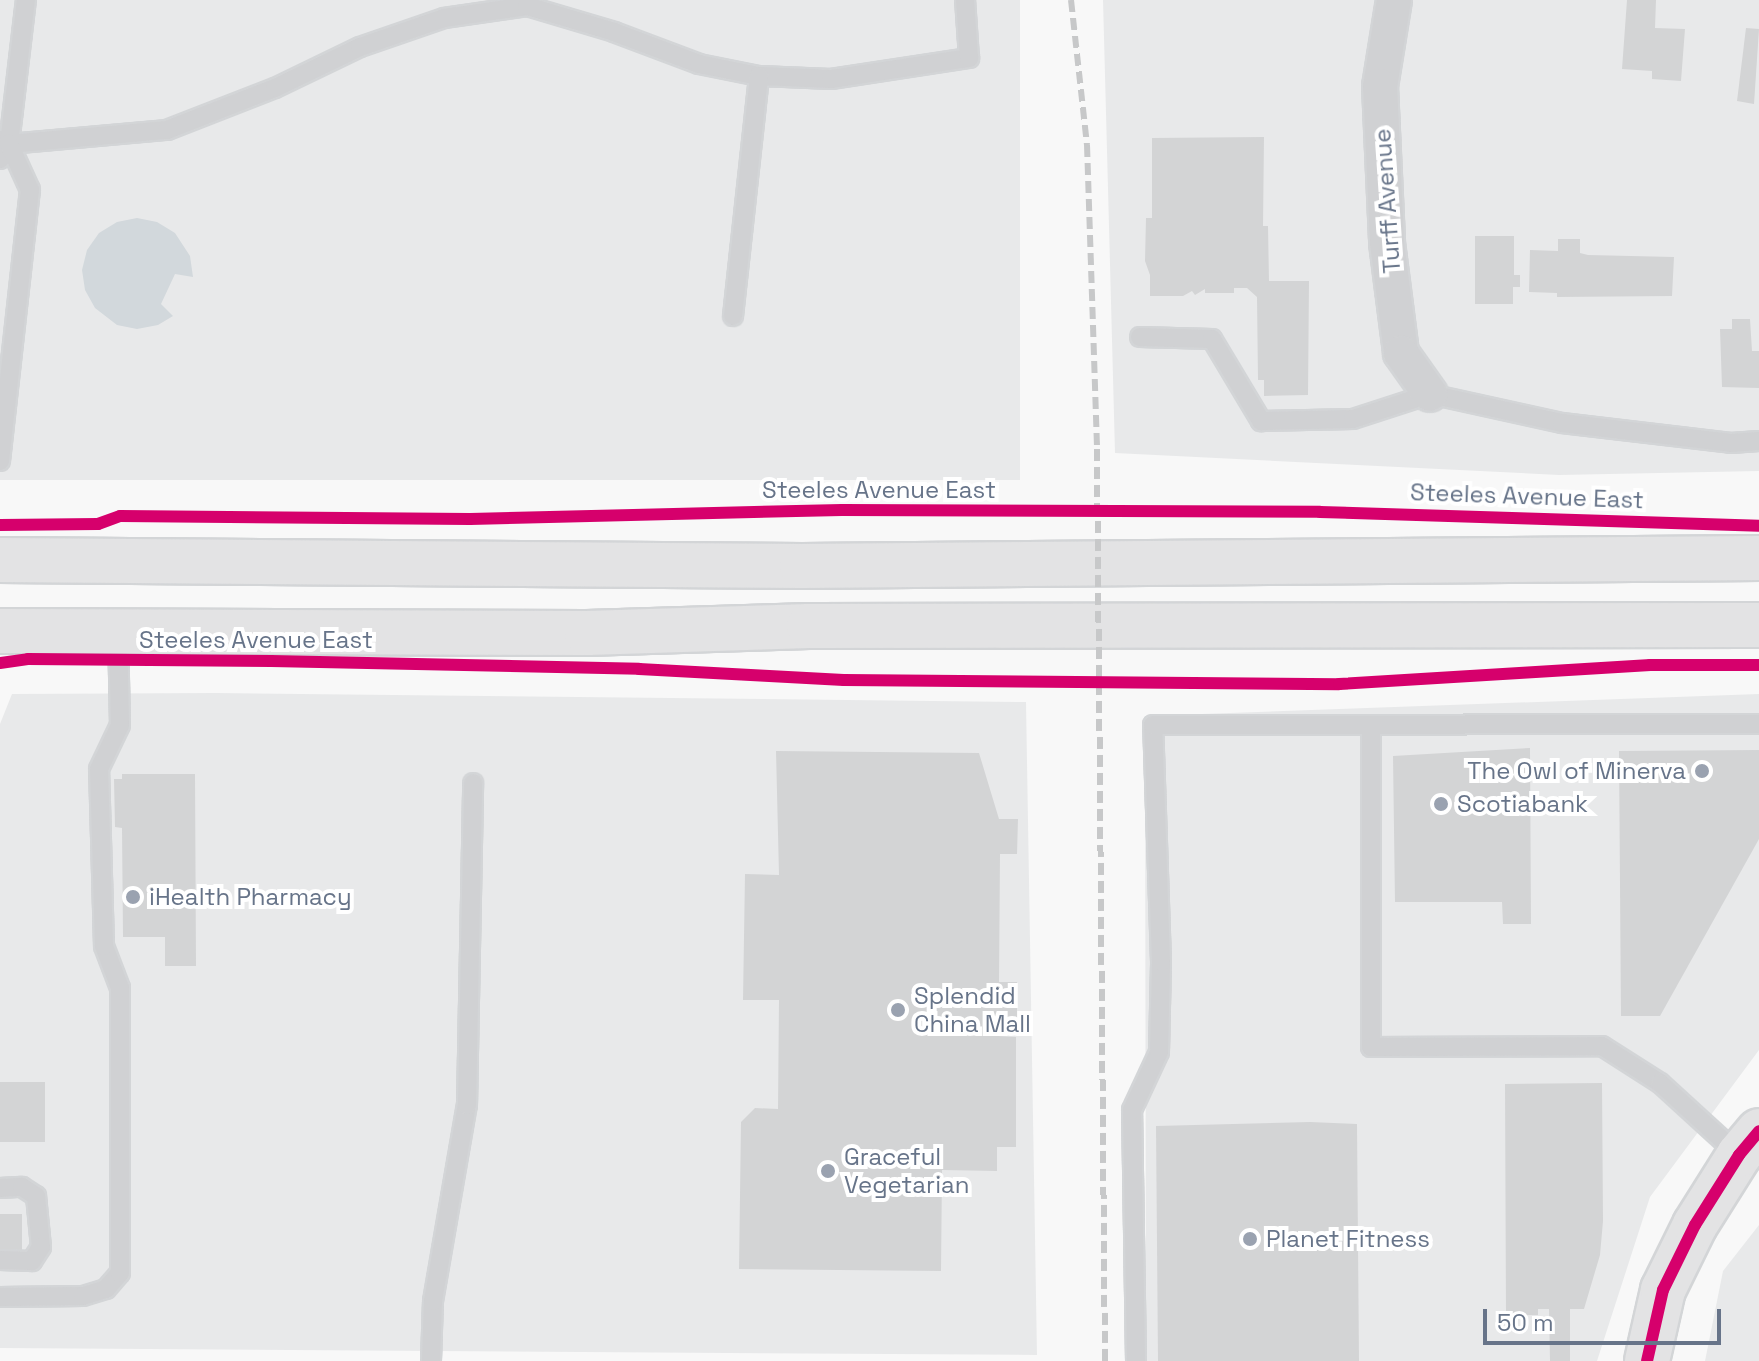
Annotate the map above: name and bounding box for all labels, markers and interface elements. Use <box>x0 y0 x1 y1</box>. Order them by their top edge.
street label: Turff Avenue <box>1368 128 1406 274</box>
street label: Steeles Avenue East <box>762 476 996 504</box>
street label: Steeles Avenue East <box>1409 478 1645 514</box>
street label: Steeles Avenue East <box>139 626 373 654</box>
place label: The Owl of Minerva <box>1467 757 1686 785</box>
marker: The Owl of Minerva <box>1693 762 1711 780</box>
place label: Scotiabank <box>1457 790 1588 818</box>
marker: Scotiabank <box>1432 795 1450 813</box>
place label: iHealth Pharmacy <box>149 883 352 911</box>
marker: iHealth Pharmacy <box>124 888 142 906</box>
place label: Splendid China Mall <box>914 982 1031 1038</box>
marker: Splendid China Mall <box>889 1001 907 1019</box>
place label: Graceful Vegetarian <box>844 1143 970 1199</box>
marker: Graceful Vegetarian <box>819 1162 837 1180</box>
place label: Planet Fitness <box>1266 1225 1430 1253</box>
marker: Planet Fitness <box>1241 1230 1259 1248</box>
scale bar <box>1487 1293 1725 1343</box>
text: 50 m <box>1497 1307 1554 1338</box>

